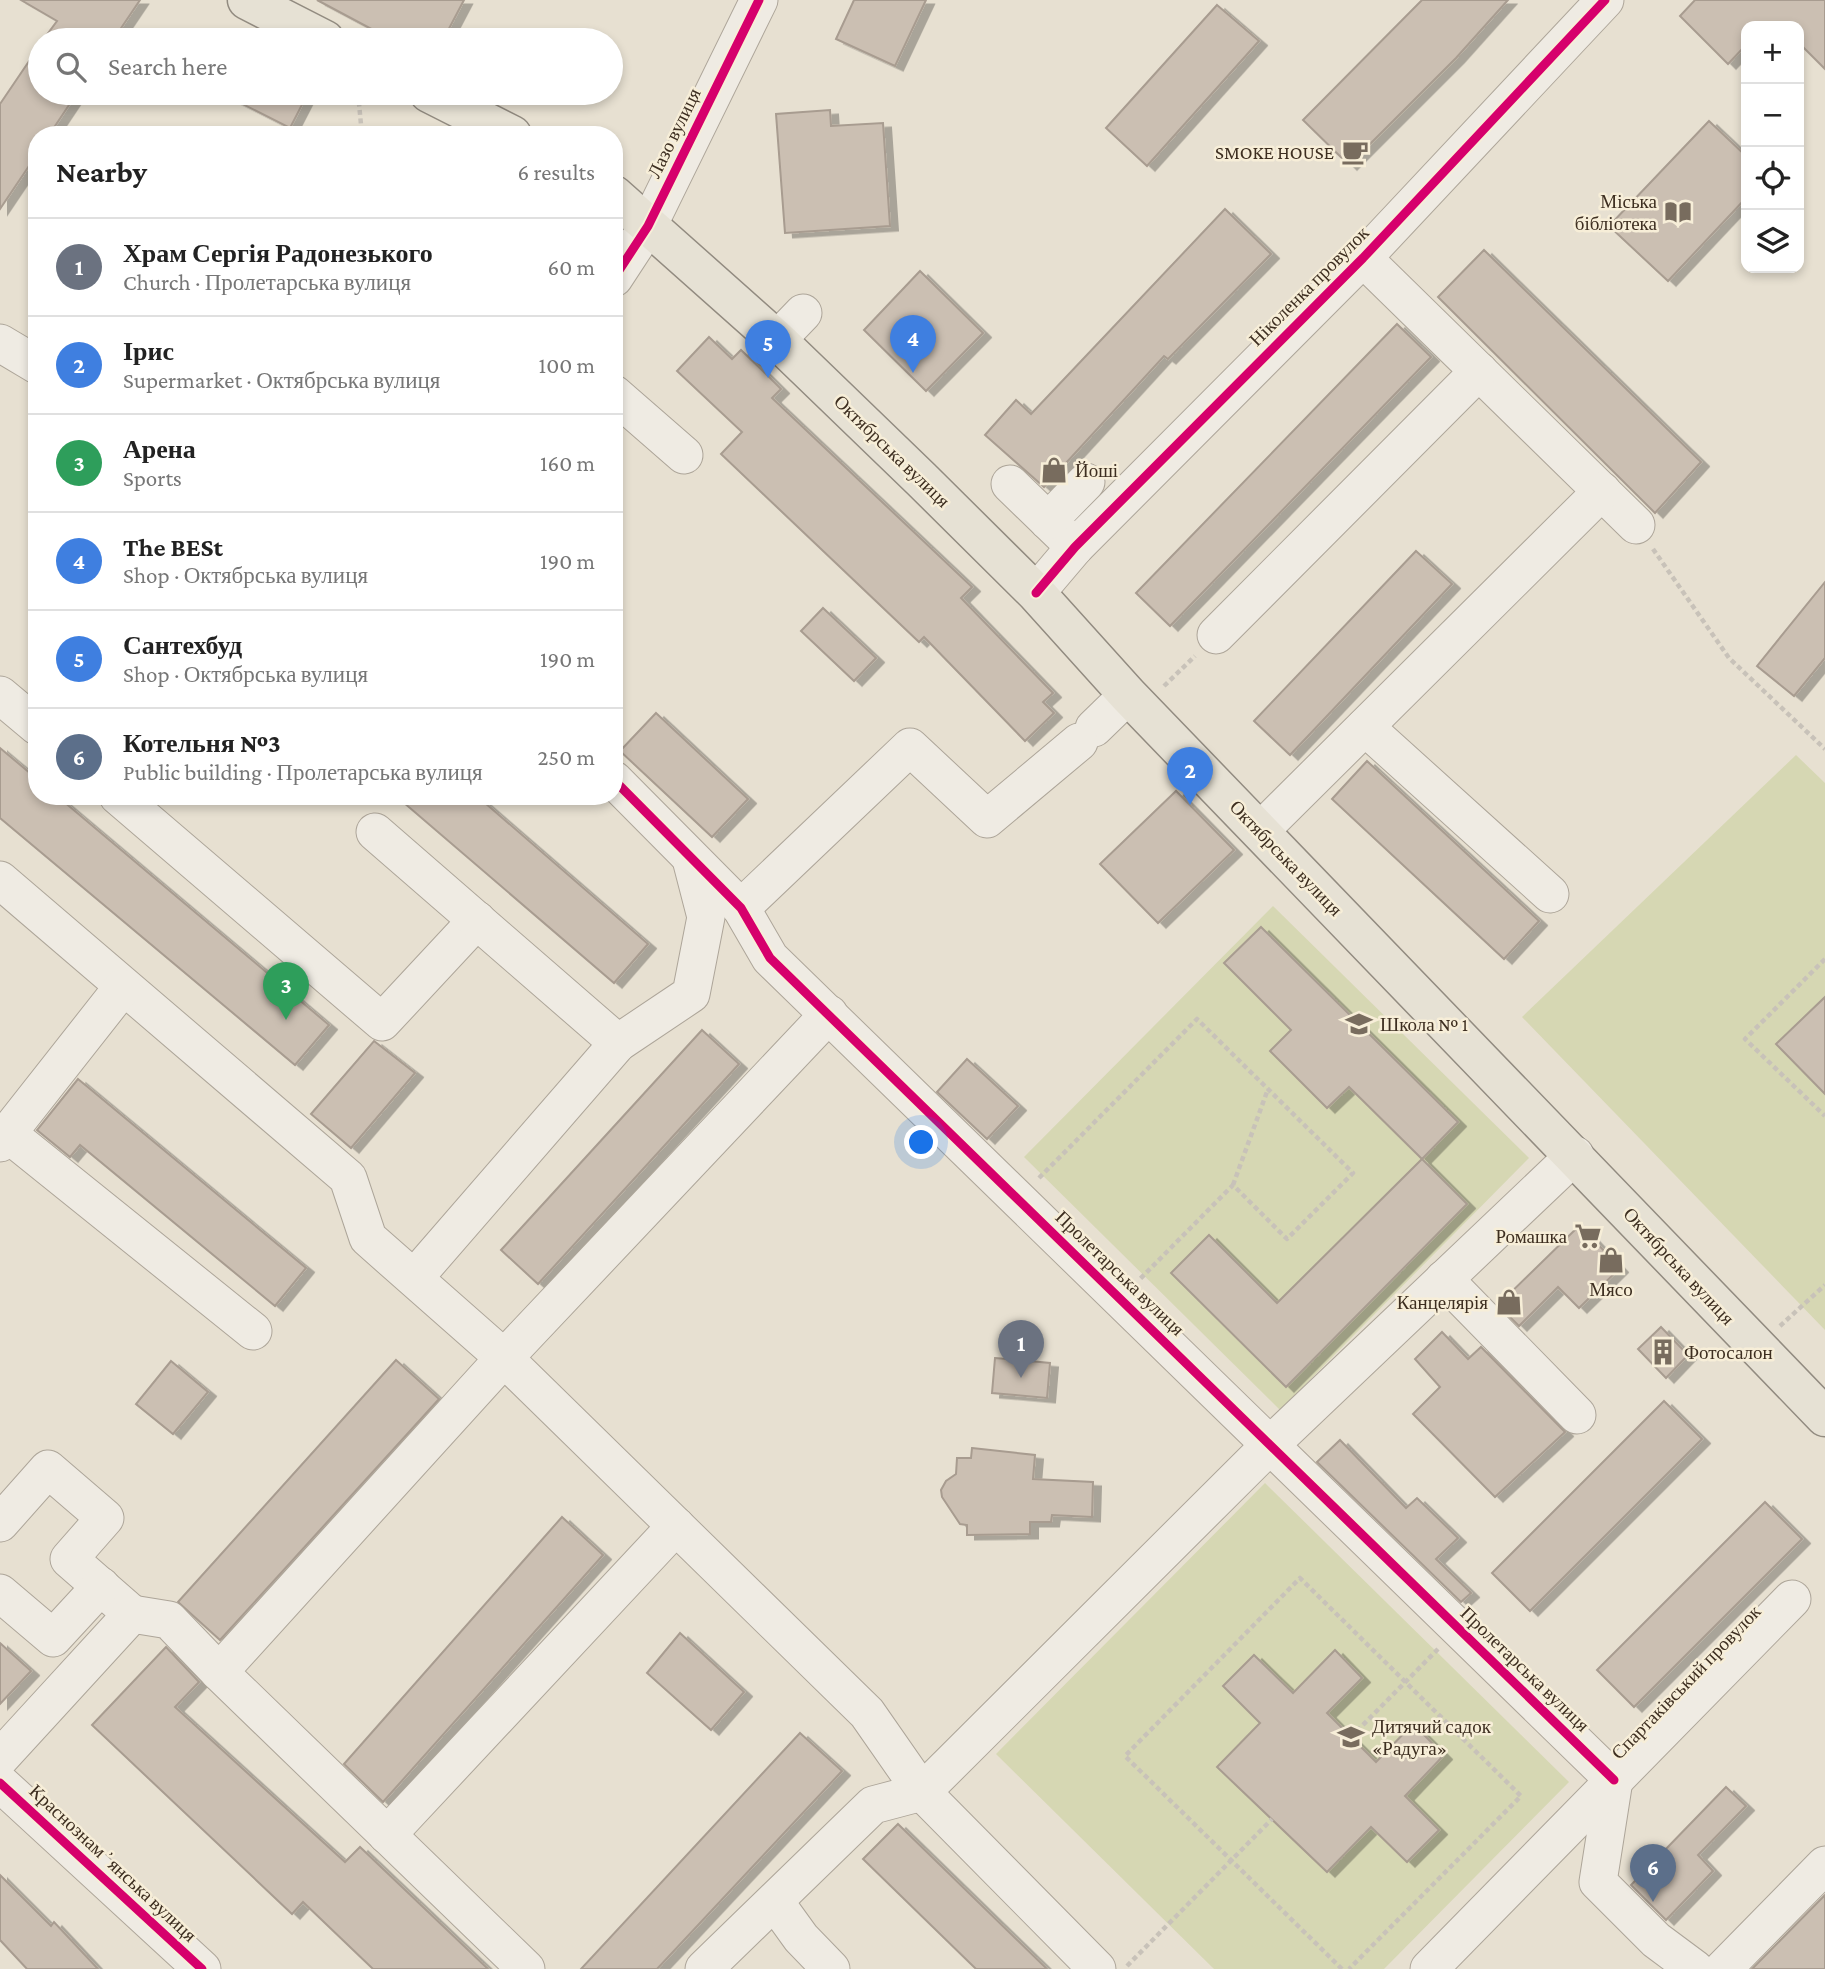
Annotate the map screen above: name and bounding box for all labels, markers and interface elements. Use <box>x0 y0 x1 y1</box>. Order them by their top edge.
map controls <box>1741 21 1804 273</box>
button: + <box>1741 21 1804 84</box>
search box <box>28 28 623 105</box>
icon: search <box>52 48 90 86</box>
text: Search here <box>108 52 227 81</box>
street label: Лазо вулиця <box>643 84 705 181</box>
button: − <box>1741 84 1804 147</box>
cafe icon: SMOKE HOUSE <box>1340 137 1370 167</box>
place label: SMOKE HOUSE <box>1215 142 1334 163</box>
button: locate <box>1741 147 1804 210</box>
text: Nearby <box>56 155 147 188</box>
text: 6 results <box>518 159 595 185</box>
place label: Міська бібліотека <box>1575 191 1658 234</box>
library icon: Міська бібліотека <box>1663 197 1693 227</box>
button: layers <box>1741 210 1804 273</box>
street label: Ніколенка провулок <box>1245 221 1374 350</box>
text: Храм Сергія Радонезького <box>123 239 433 268</box>
text: 1 <box>75 254 83 280</box>
text: 60 m <box>548 254 595 280</box>
text: Church · Пролетарська вулиця <box>123 269 411 295</box>
pin: 4 <box>890 315 936 373</box>
pin: 5 <box>745 320 791 378</box>
text: Ірис <box>123 337 174 366</box>
text: 2 <box>73 352 85 378</box>
text: 100 m <box>539 352 595 378</box>
text: Supermarket · Октябрська вулиця <box>123 367 440 393</box>
street label: Октябрська вулиця <box>830 391 954 512</box>
text: Арена <box>123 435 196 464</box>
text: 3 <box>73 450 85 476</box>
text: 160 m <box>540 450 595 476</box>
shop icon: Йоші <box>1039 455 1069 485</box>
place label: Йоші <box>1075 460 1118 481</box>
text: Sports <box>123 465 182 491</box>
text: The BESt <box>123 533 223 562</box>
text: 4 <box>73 548 85 574</box>
text: 190 m <box>540 548 595 574</box>
text: Shop · Октябрська вулиця <box>123 562 368 588</box>
text: Сантехбуд <box>123 631 242 660</box>
text: 5 <box>73 646 85 672</box>
text: 190 m <box>540 646 595 672</box>
text: Shop · Октябрська вулиця <box>123 661 368 687</box>
text: Котельня №3 <box>123 729 281 758</box>
text: 6 <box>73 744 85 770</box>
text: 250 m <box>537 744 595 770</box>
pin: 2 <box>1167 747 1213 805</box>
text: Public building · Пролетарська вулиця <box>123 759 483 785</box>
street label: Октябрська вулиця <box>1226 796 1347 920</box>
pin: 3 <box>263 962 309 1020</box>
school or university icon: Школа № 1 <box>1344 1009 1374 1039</box>
place label: Школа № 1 <box>1380 1014 1468 1035</box>
your location <box>904 1125 938 1159</box>
street label: Октябрська вулиця <box>1619 1203 1739 1329</box>
street label: Пролетарська вулиця <box>1051 1206 1189 1340</box>
supermarket icon: Ромашка <box>1573 1221 1603 1251</box>
place label: Ромашка <box>1495 1226 1568 1247</box>
shop icon: Мясо <box>1596 1245 1626 1275</box>
place label: Мясо <box>1589 1279 1633 1300</box>
shop icon: Канцелярія <box>1494 1287 1524 1317</box>
place label: Канцелярія <box>1397 1292 1488 1313</box>
pin: 1 <box>998 1320 1044 1378</box>
building icon: Фотосалон <box>1648 1337 1678 1367</box>
place label: Фотосалон <box>1684 1342 1773 1363</box>
street label: Спартаківський провулок <box>1607 1600 1765 1763</box>
street label: Пролетарська вулиця <box>1456 1602 1594 1736</box>
place label: Дитячий садок «Радуга» <box>1372 1716 1492 1759</box>
school or university icon: Дитячий садок «Радуга» <box>1336 1722 1366 1752</box>
street label: Краснознамʼянська вулиця <box>25 1780 201 1946</box>
pin: 6 <box>1630 1844 1676 1902</box>

